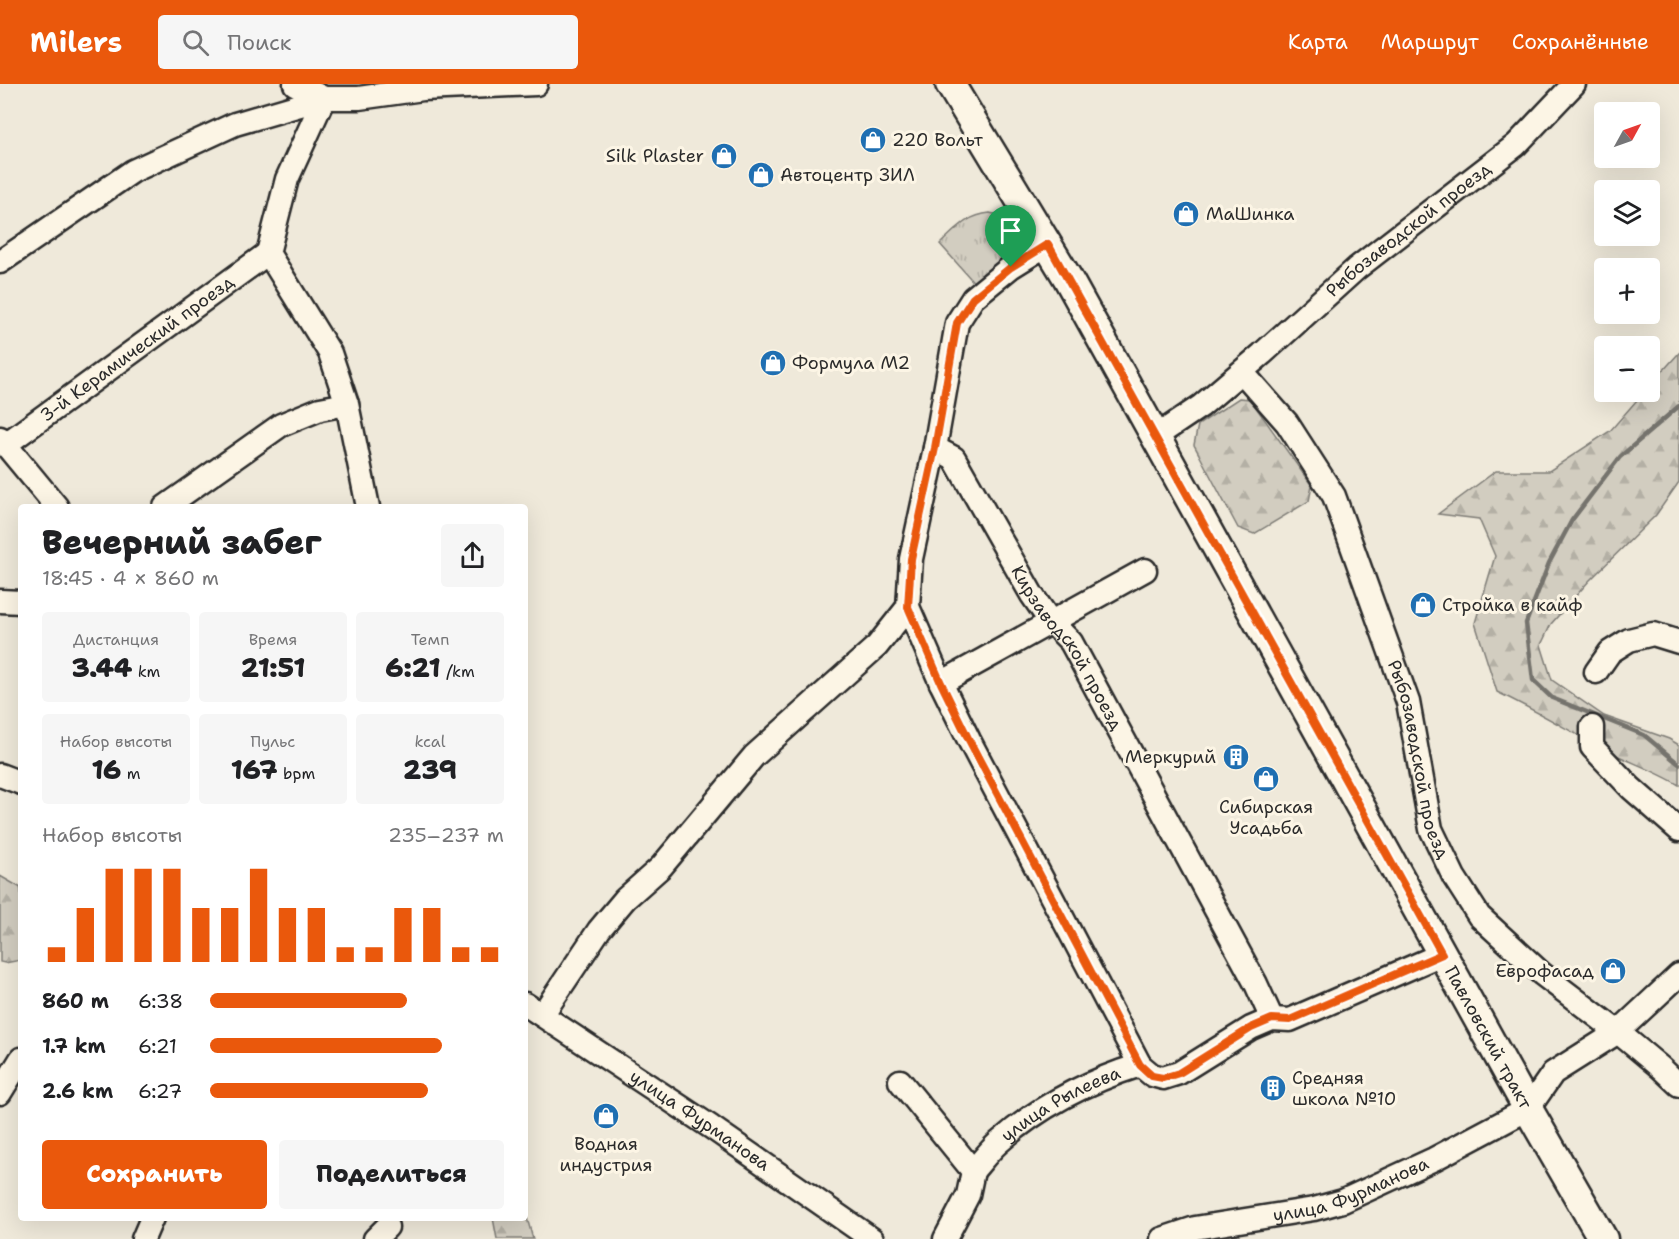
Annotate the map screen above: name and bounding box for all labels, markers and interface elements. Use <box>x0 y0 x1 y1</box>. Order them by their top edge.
search box <box>158 15 578 69</box>
text: Milers <box>30 23 122 61</box>
icon: search <box>179 26 212 59</box>
text: Поиск <box>227 28 292 57</box>
text: Карта <box>1288 28 1348 56</box>
text: Маршрут <box>1381 28 1479 56</box>
text: Сохранённые <box>1512 28 1649 56</box>
north arrow <box>1594 102 1660 168</box>
map controls <box>1594 102 1660 402</box>
shop icon: 220 Вольт <box>858 125 888 155</box>
place label: 220 Вольт <box>892 128 984 152</box>
shop icon: Silk Plaster <box>709 141 739 171</box>
place label: Silk Plaster <box>606 144 704 168</box>
street label: Рыбозаводской проезд <box>1321 156 1496 302</box>
shop icon: Автоцентр ЗИЛ <box>746 160 776 190</box>
place label: Автоцентр ЗИЛ <box>780 163 915 187</box>
button: layers <box>1594 180 1660 246</box>
shop icon: МаШинка <box>1171 199 1201 229</box>
place label: МаШинка <box>1206 202 1294 226</box>
pin <box>985 205 1036 267</box>
icon: arrive <box>994 214 1027 247</box>
button: + <box>1594 258 1660 324</box>
street label: 3-й Керамический проезд <box>35 270 239 427</box>
button: − <box>1594 336 1660 402</box>
shop icon: Формула М2 <box>758 348 788 378</box>
place label: Формула М2 <box>792 351 910 375</box>
text: Вечерний забег <box>42 520 322 565</box>
button: share <box>441 524 504 587</box>
street label: Кирзаводской проезд <box>1006 561 1129 735</box>
text: 18:45 · 4 × 860 m <box>42 565 219 591</box>
shop icon: Стройка в кайф <box>1408 590 1438 620</box>
place label: Стройка в кайф <box>1442 593 1582 617</box>
text: Дистанция <box>73 629 159 650</box>
text: Время <box>249 629 297 650</box>
text: Темп <box>411 629 449 650</box>
text: 3.44 <box>72 650 132 685</box>
text: 21:51 <box>241 650 305 685</box>
text: 6:21 <box>385 650 441 685</box>
street label: Рыбозаводской проезд <box>1382 657 1456 863</box>
text: km <box>132 661 160 682</box>
text: /km <box>441 661 475 682</box>
text: Набор высоты <box>60 731 172 752</box>
text: Пульс <box>251 731 295 752</box>
text: kcal <box>414 731 446 752</box>
building icon: Меркурий <box>1221 742 1251 772</box>
place label: Меркурий <box>1125 745 1216 769</box>
text: 16 <box>91 752 121 787</box>
text: 167 <box>231 752 278 787</box>
text: 239 <box>403 752 457 787</box>
text: m <box>121 763 141 784</box>
text: bpm <box>278 763 315 784</box>
shop icon: Сибирская Усадьба <box>1251 764 1281 794</box>
place label: Сибирская Усадьба <box>1219 795 1313 840</box>
text: Набор высоты <box>42 822 182 848</box>
text: 235–237 m <box>388 822 504 848</box>
shop icon: Еврофасад <box>1598 956 1628 986</box>
place label: Еврофасад <box>1495 959 1595 983</box>
street label: Павловский тракт <box>1439 962 1538 1114</box>
text: 860 m <box>42 988 109 1014</box>
text: 6:38 <box>138 988 183 1014</box>
text: 1.7 km <box>42 1033 106 1059</box>
text: 6:21 <box>138 1033 177 1059</box>
street label: улица Рылеева <box>996 1061 1124 1147</box>
street label: улица Фурманова <box>625 1064 775 1176</box>
place label: Средняя школа №10 <box>1292 1066 1396 1111</box>
building icon: Средняя школа №10 <box>1258 1073 1288 1103</box>
text: 2.6 km <box>42 1078 113 1104</box>
text: 6:27 <box>138 1078 182 1104</box>
shop icon: Водная индустрия <box>591 1101 621 1131</box>
place label: Водная индустрия <box>559 1132 653 1177</box>
button: Сохранить <box>42 1140 267 1209</box>
button: Поделиться <box>279 1140 504 1209</box>
street label: улица Фурманова <box>1271 1151 1432 1227</box>

